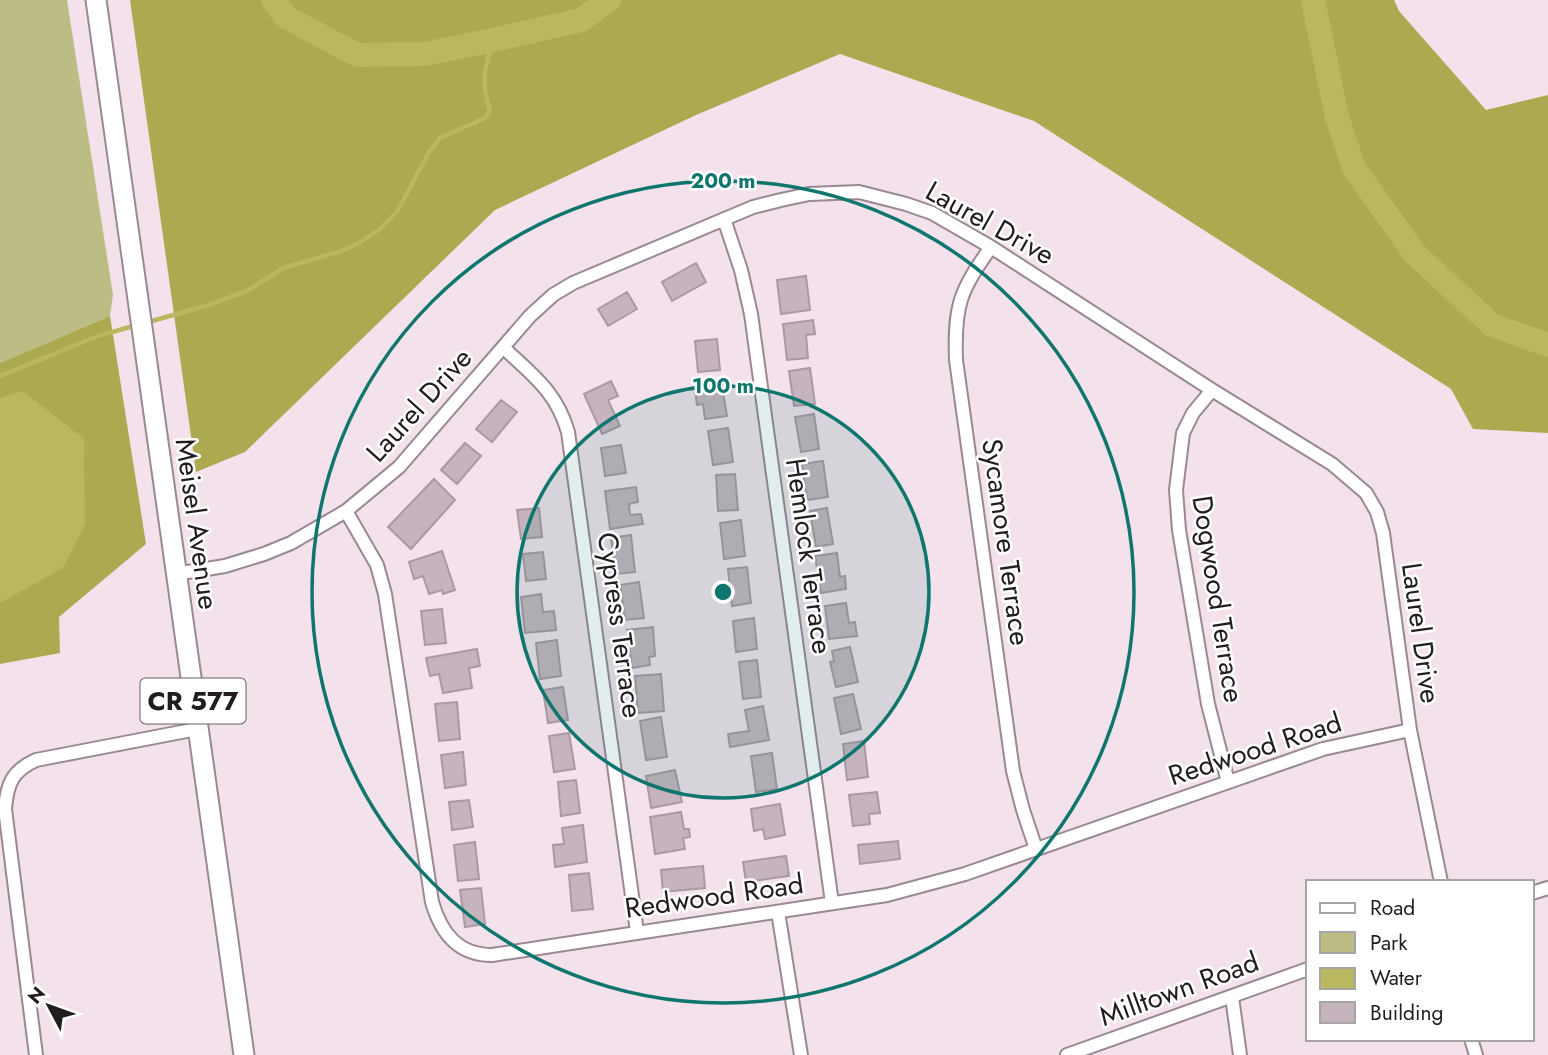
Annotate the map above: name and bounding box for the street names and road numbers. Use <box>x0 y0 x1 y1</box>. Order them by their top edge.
street label: Laurel Drive <box>918 171 1062 275</box>
street label: Laurel Drive <box>356 339 482 471</box>
street label: Meisel Avenue <box>165 436 229 612</box>
street label: Sycamore Terrace <box>971 436 1041 648</box>
street label: Hemlock Terrace <box>775 455 843 657</box>
street label: Dogwood Terrace <box>1181 493 1255 705</box>
street label: Cypress Terrace <box>587 529 653 721</box>
street label: Laurel Drive <box>1391 560 1451 706</box>
road number: CR 577 <box>140 678 246 723</box>
street label: Redwood Road <box>1163 702 1347 796</box>
street label: Redwood Road <box>622 863 806 929</box>
street label: Milltown Road <box>1094 941 1264 1037</box>

